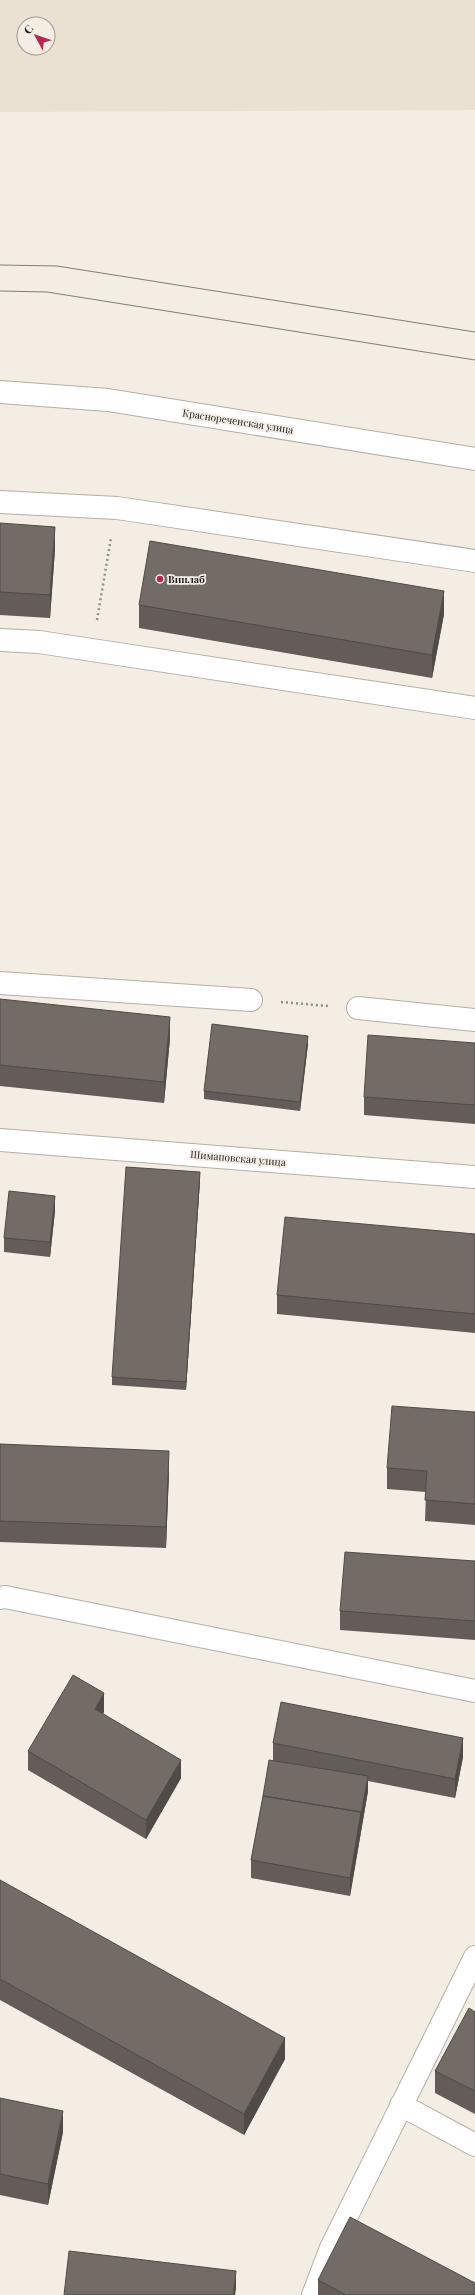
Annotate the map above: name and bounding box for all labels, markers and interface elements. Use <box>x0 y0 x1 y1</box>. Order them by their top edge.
north arrow <box>16 16 56 56</box>
text: С <box>20 21 36 37</box>
street label: Краснореченская улица <box>182 405 294 437</box>
place label: Винлаб <box>168 572 205 586</box>
marker: Винлаб <box>155 574 165 584</box>
street label: Шимановская улица <box>190 1147 286 1169</box>

